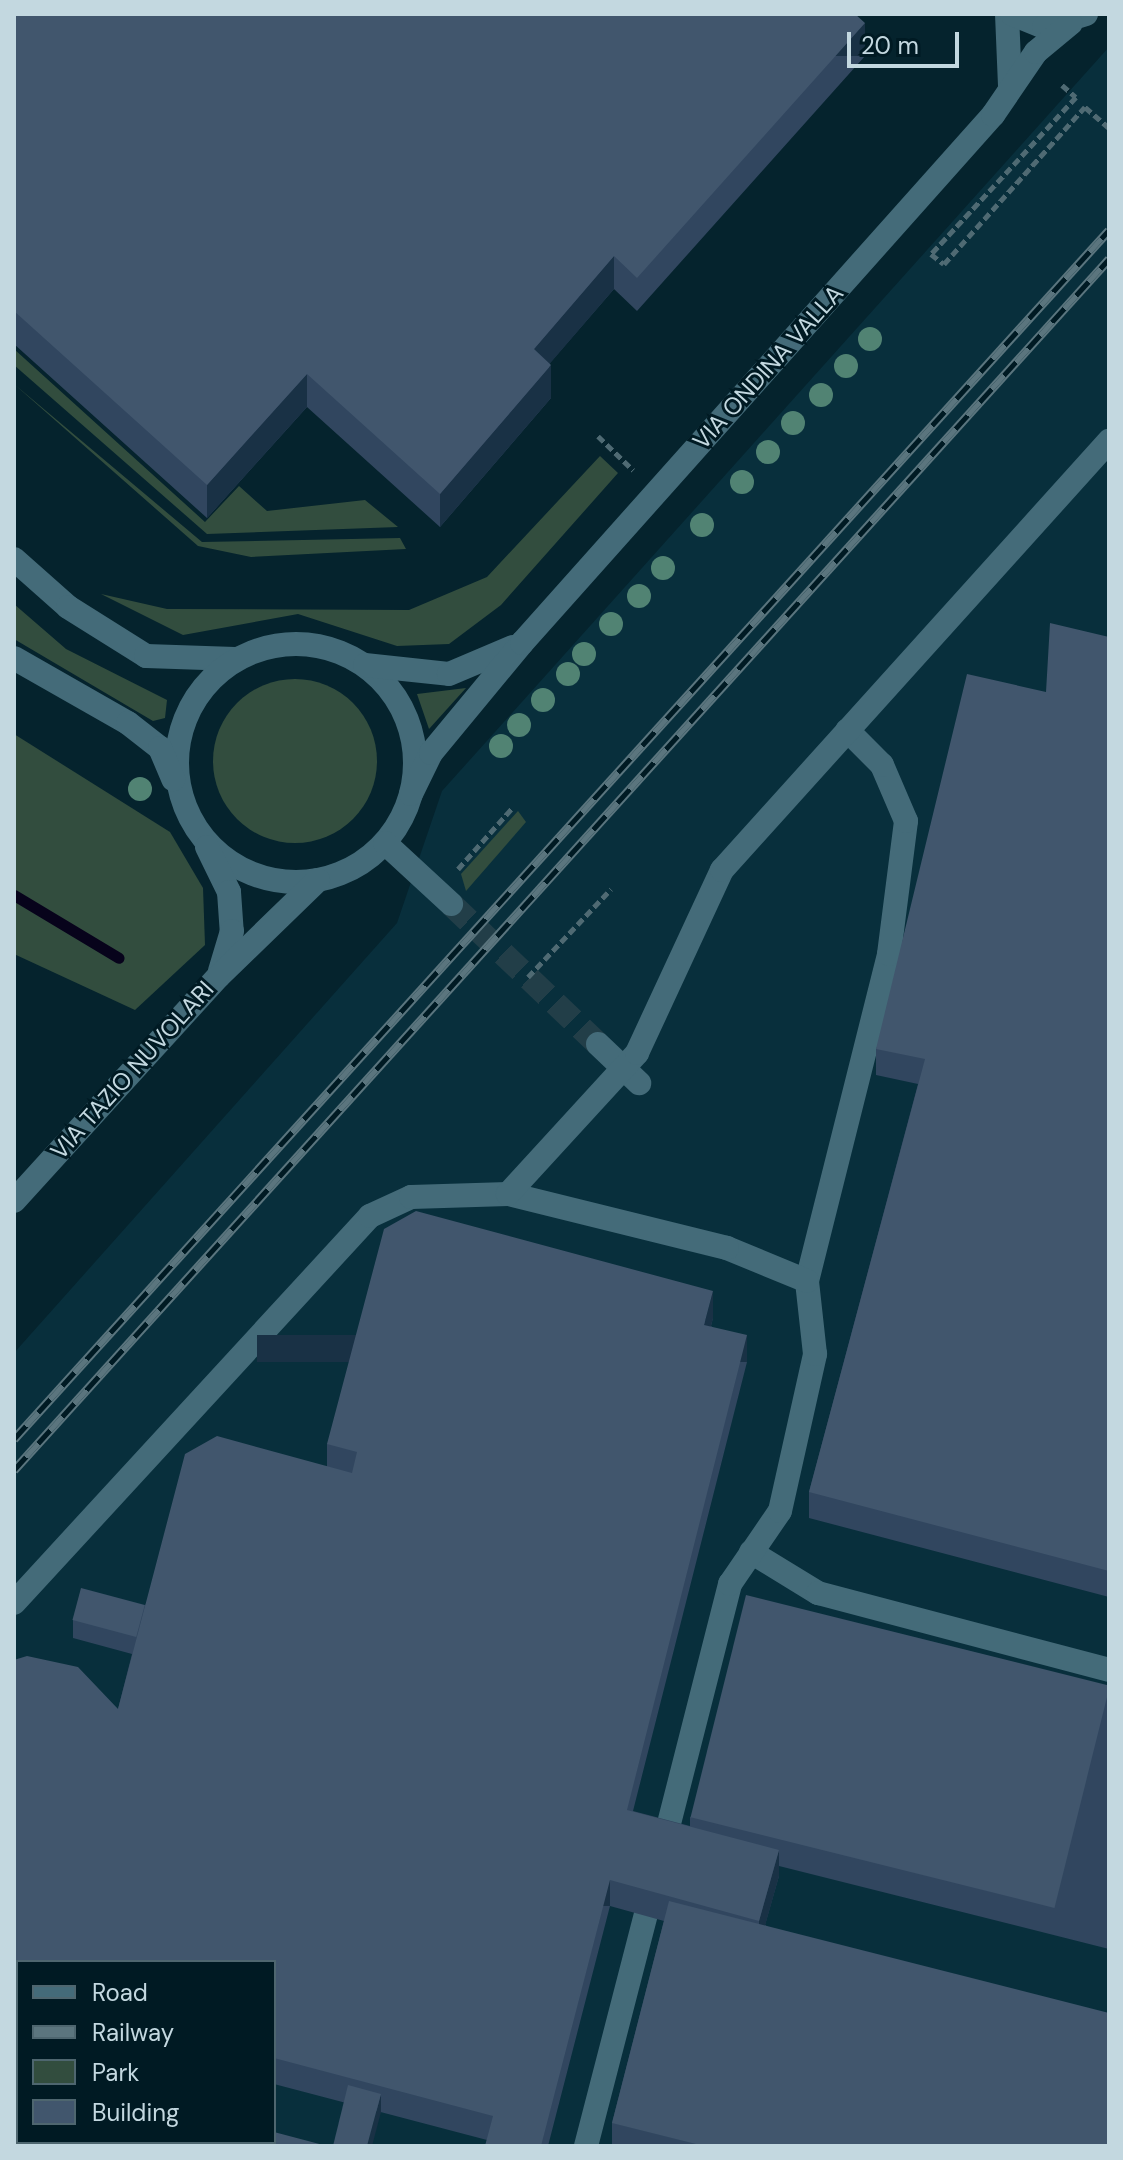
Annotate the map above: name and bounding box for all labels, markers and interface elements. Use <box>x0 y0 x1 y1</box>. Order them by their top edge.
scale bar <box>851 16 963 66</box>
text: 20 m <box>861 30 919 61</box>
street label: VIA ONDINA VALLA <box>687 279 849 455</box>
street label: VIA TAZIO NUVOLARI <box>44 975 220 1165</box>
legend <box>16 1960 276 2144</box>
text: Road <box>92 1977 148 2008</box>
text: Railway <box>92 2017 174 2048</box>
text: Park <box>92 2057 139 2088</box>
text: Building <box>92 2097 179 2128</box>

